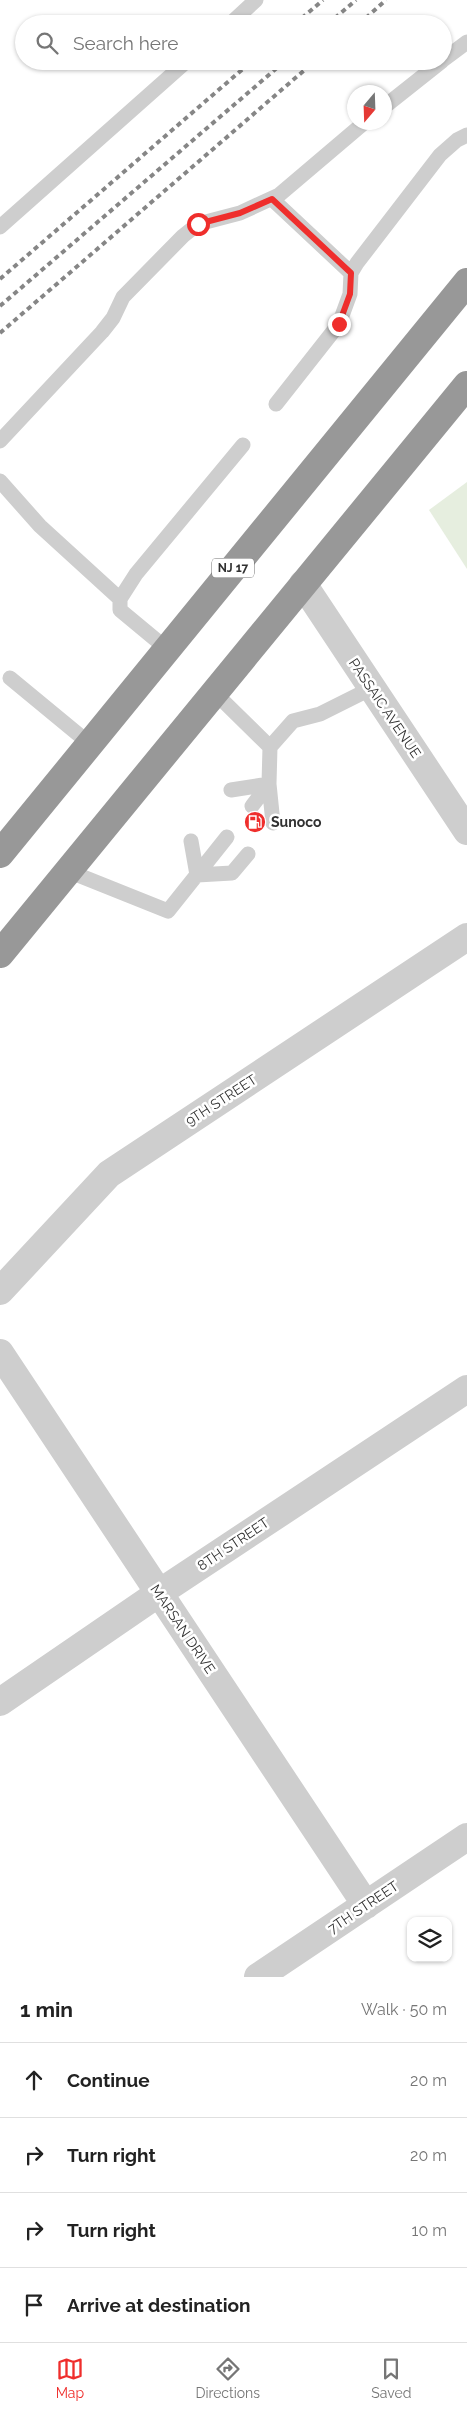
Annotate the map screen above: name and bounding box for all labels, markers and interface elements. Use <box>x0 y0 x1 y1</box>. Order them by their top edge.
search box <box>15 15 452 70</box>
icon: search <box>33 29 61 57</box>
text: Search here <box>73 32 179 54</box>
north arrow <box>347 85 392 130</box>
route start <box>187 213 210 236</box>
route end <box>328 313 351 336</box>
road number: NJ 17 <box>212 558 254 578</box>
street label: PASSAIC AVENUE <box>346 655 424 761</box>
fuel station icon: Sunoco <box>243 810 267 834</box>
place label: Sunoco <box>271 814 322 830</box>
street label: 9TH STREET <box>183 1071 260 1129</box>
street label: 8TH STREET <box>194 1514 272 1574</box>
street label: MARSAN DRIVE <box>147 1582 219 1676</box>
street label: 7TH STREET <box>325 1877 402 1936</box>
map controls <box>407 1917 452 1962</box>
button: layers <box>407 1917 452 1962</box>
text: 1 min <box>20 1997 73 2022</box>
text: Walk · 50 m <box>361 2000 447 2019</box>
icon: ahead <box>20 2066 48 2094</box>
text: Continue <box>67 2069 150 2091</box>
text: 20 m <box>410 2071 447 2090</box>
icon: right <box>20 2141 48 2169</box>
text: Turn right <box>67 2144 156 2166</box>
text: 20 m <box>410 2146 447 2165</box>
icon: right <box>20 2216 48 2244</box>
text: Turn right <box>67 2219 156 2241</box>
text: 10 m <box>412 2221 447 2240</box>
icon: arrive <box>20 2291 48 2319</box>
text: Arrive at destination <box>67 2294 251 2316</box>
tab: Map <box>56 2355 84 2401</box>
tab: Directions <box>195 2355 260 2401</box>
tab: Saved <box>371 2355 411 2401</box>

